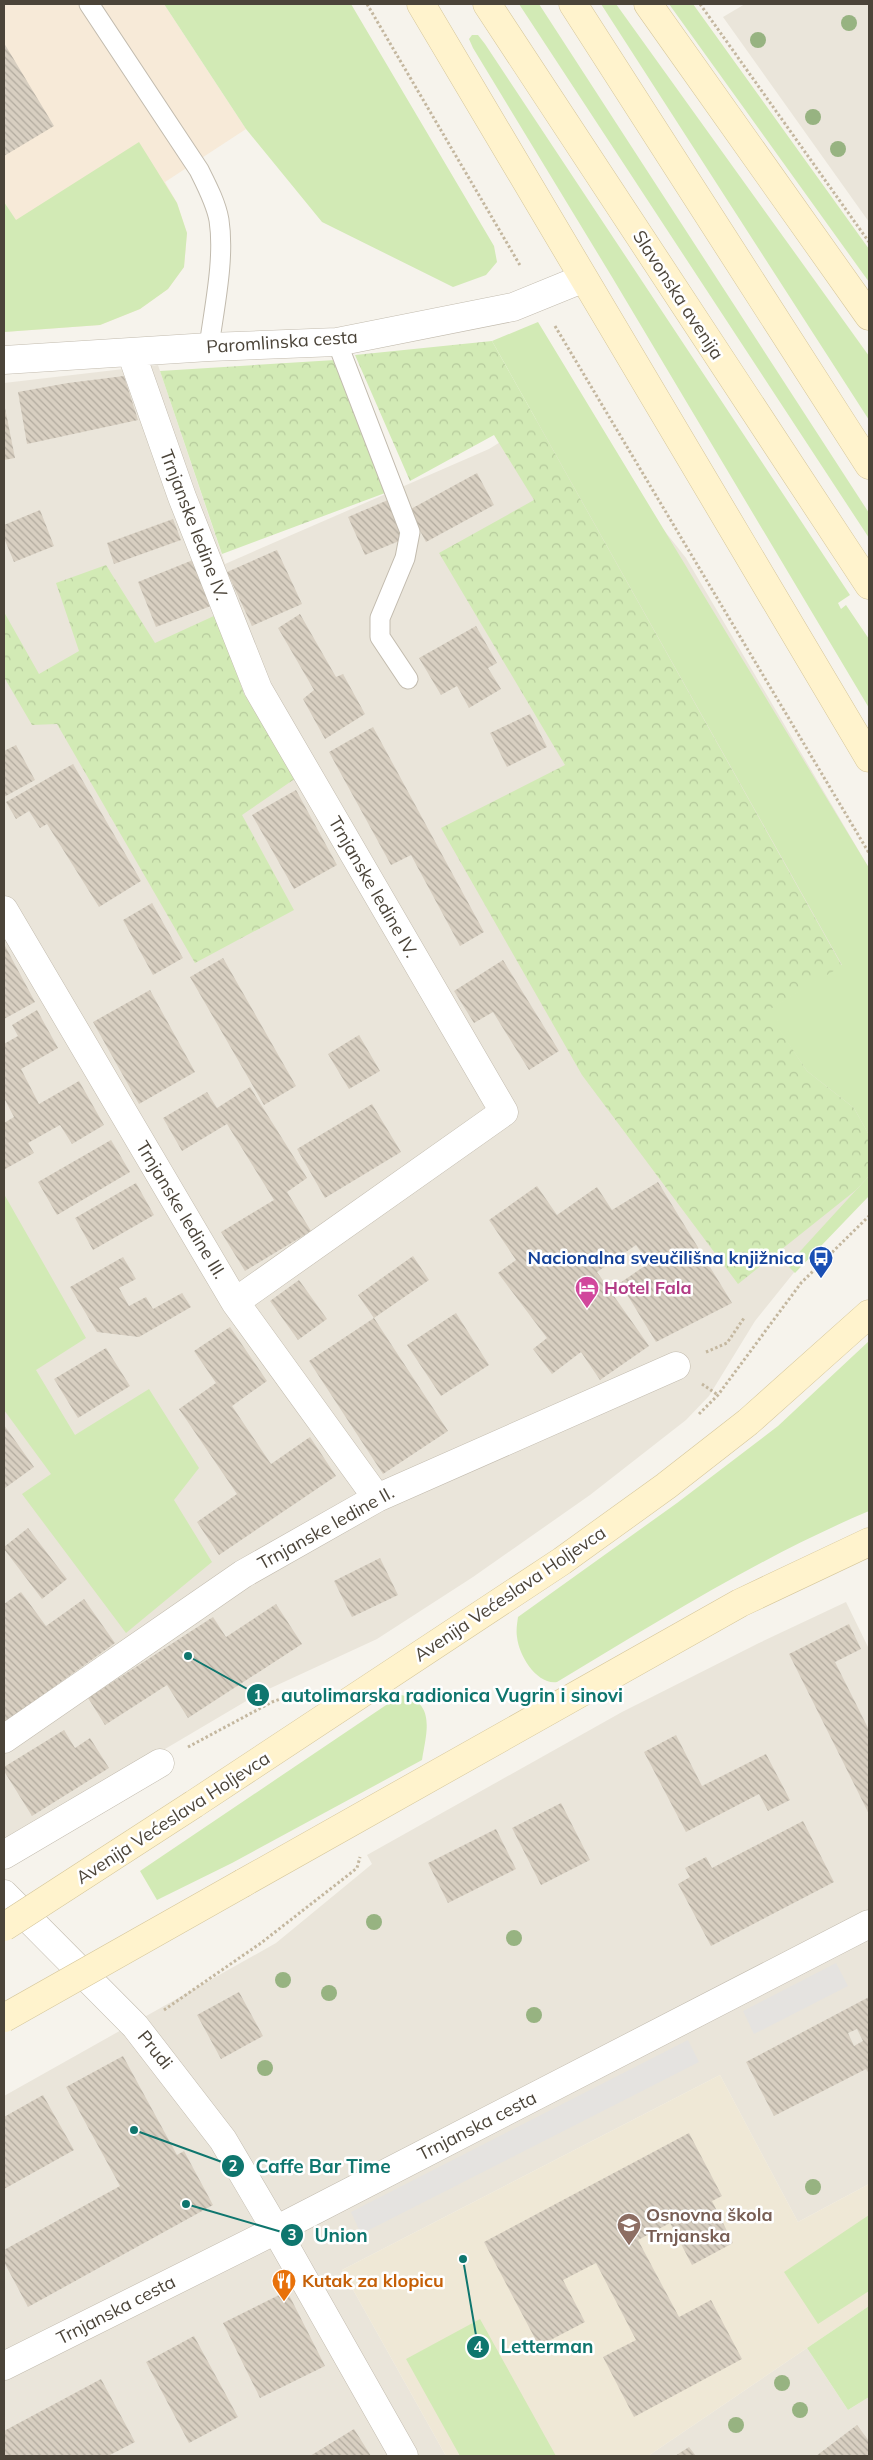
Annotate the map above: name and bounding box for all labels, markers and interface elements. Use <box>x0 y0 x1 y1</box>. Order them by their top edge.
street label: Slavonska avenija <box>628 226 729 364</box>
street label: Paromlinska cesta <box>205 325 358 358</box>
street label: Trnjanske ledine IV. <box>155 446 234 603</box>
street label: Trnjanske ledine IV. <box>324 812 423 961</box>
street label: Trnjanske ledine III. <box>131 1137 232 1283</box>
bus stop icon: Nacionalna sveučilišna knjižnica <box>808 1245 834 1279</box>
place label: Nacionalna sveučilišna knjižnica <box>528 1246 804 1269</box>
hotel icon: Hotel Fala <box>574 1275 600 1309</box>
place label: Hotel Fala <box>604 1276 692 1299</box>
street label: Trnjanske ledine II. <box>254 1481 398 1575</box>
street label: Avenija Većeslava Holjevca <box>409 1521 610 1666</box>
callout: autolimarska radionica Vugrin i sinovi <box>246 1678 633 1712</box>
text: autolimarska radionica Vugrin i sinovi <box>281 1683 623 1707</box>
text: 1 <box>253 1686 263 1705</box>
street label: Avenija Većeslava Holjevca <box>71 1746 274 1889</box>
street label: Prudi <box>133 2026 178 2074</box>
street label: Trnjanska cesta <box>414 2086 540 2165</box>
callout: Caffe Bar Time <box>221 2149 401 2183</box>
text: Caffe Bar Time <box>255 2154 391 2178</box>
text: 2 <box>228 2156 238 2175</box>
place label: Osnovna škola Trnjanska <box>646 2203 773 2247</box>
school or university icon: Osnovna škola Trnjanska <box>616 2212 642 2246</box>
callout: Union <box>279 2218 377 2252</box>
text: Union <box>314 2223 368 2247</box>
text: 3 <box>287 2225 297 2244</box>
restaurant icon: Kutak za klopicu <box>271 2268 297 2302</box>
place label: Kutak za klopicu <box>302 2269 444 2292</box>
street label: Trnjanska cesta <box>53 2270 179 2349</box>
callout: Letterman <box>465 2330 603 2364</box>
text: Letterman <box>501 2334 593 2358</box>
text: 4 <box>473 2337 483 2356</box>

